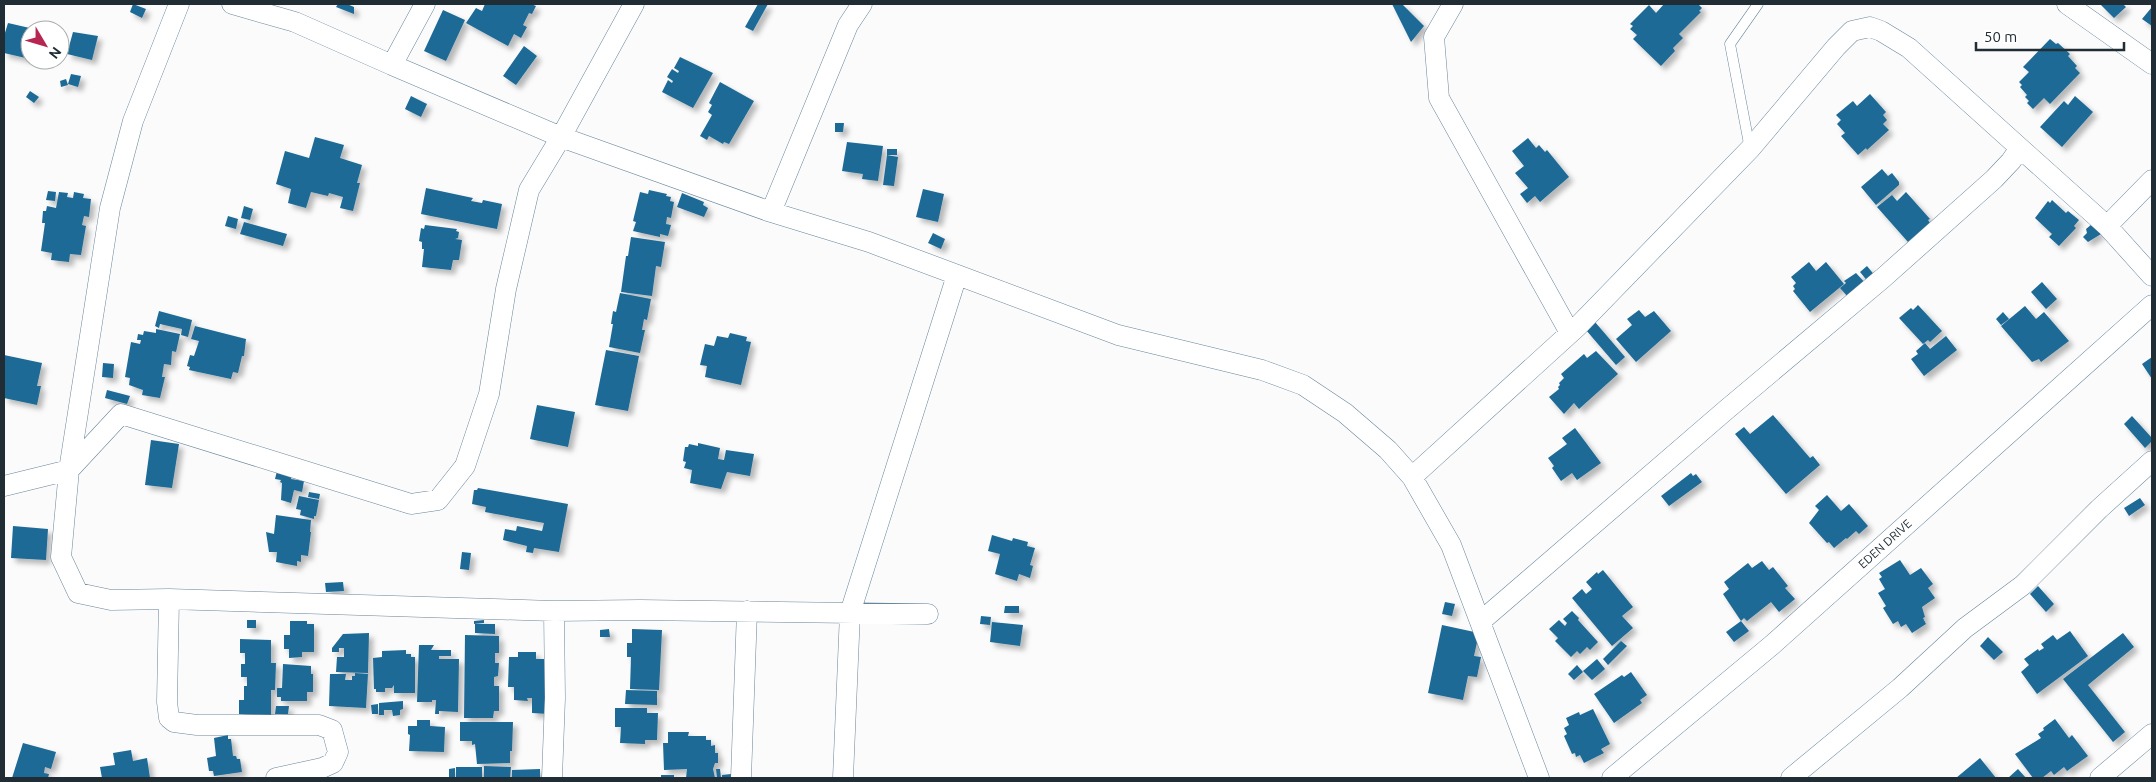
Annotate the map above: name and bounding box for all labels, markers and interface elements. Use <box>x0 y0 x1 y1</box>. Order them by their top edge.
north arrow <box>20 20 70 70</box>
scale bar <box>1976 20 2124 52</box>
text: 50 m <box>1984 28 2017 45</box>
text: N <box>46 44 65 62</box>
street label: EDEN DRIVE <box>1856 516 1914 571</box>

